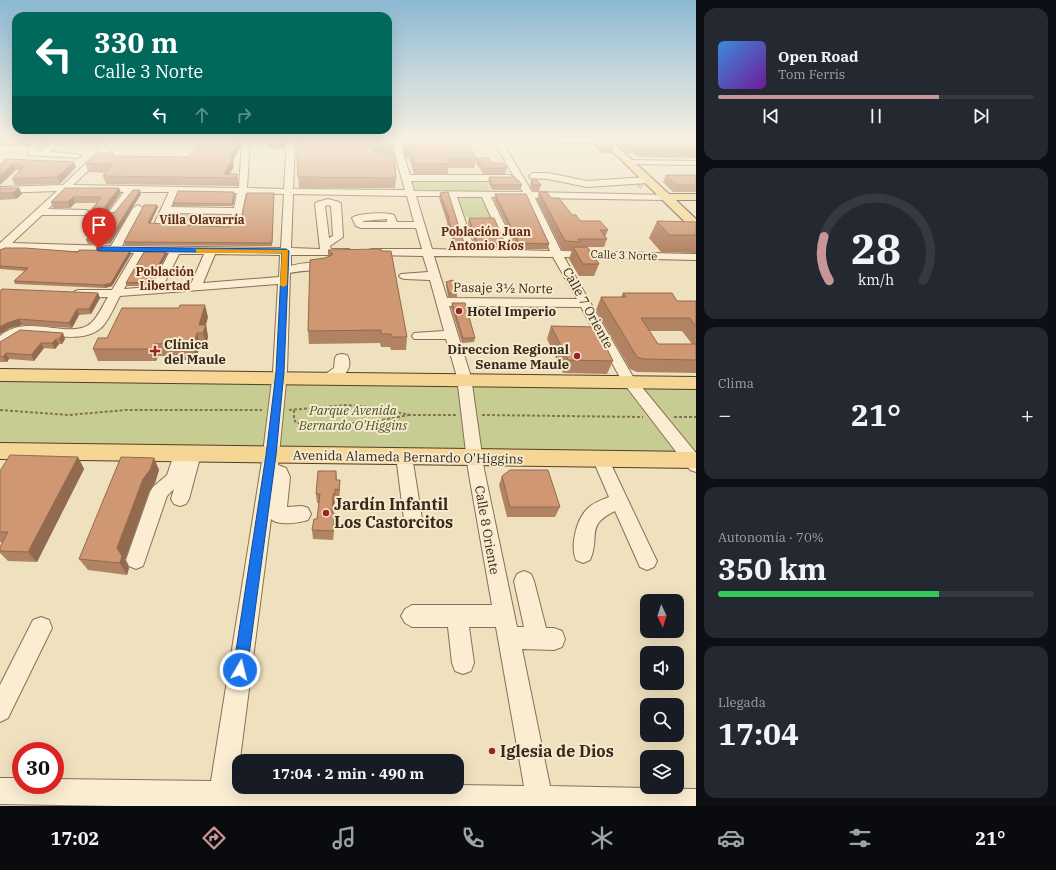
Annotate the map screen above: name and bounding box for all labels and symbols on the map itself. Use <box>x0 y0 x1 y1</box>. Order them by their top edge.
pin <box>82 208 116 249</box>
district label: Villa Olavarría <box>159 212 245 227</box>
district label: Población Juan Antonio Ríos <box>441 224 531 253</box>
street label: Calle 3 Norte <box>590 247 658 263</box>
district label: Población Libertad <box>136 264 194 293</box>
street label: Calle 7 Oriente <box>559 265 617 352</box>
street label: Pasaje 3½ Norte <box>453 279 553 297</box>
place label: Hotel Imperio <box>467 303 557 320</box>
marker: Hotel Imperio <box>454 306 464 316</box>
place label: Clínica del Maule <box>164 336 226 368</box>
place label: Direccion Regional Sename Maule <box>447 341 569 373</box>
marker: Clínica del Maule <box>149 345 161 357</box>
marker: Direccion Regional Sename Maule <box>572 351 582 361</box>
park label: Parque Avenida Bernardo O'Higgins <box>298 402 407 434</box>
street label: Avenida Alameda Bernardo O'Higgins <box>293 446 523 468</box>
street label: Calle 8 Oriente <box>471 484 503 576</box>
place label: Jardín Infantil Los Castorcitos <box>334 494 453 532</box>
marker: Jardín Infantil Los Castorcitos <box>321 508 331 518</box>
north arrow <box>640 594 684 638</box>
position arrow <box>219 649 261 691</box>
place label: Iglesia de Dios <box>500 741 614 761</box>
speed limit sign: 30 <box>12 742 64 794</box>
marker: Iglesia de Dios <box>487 746 497 756</box>

